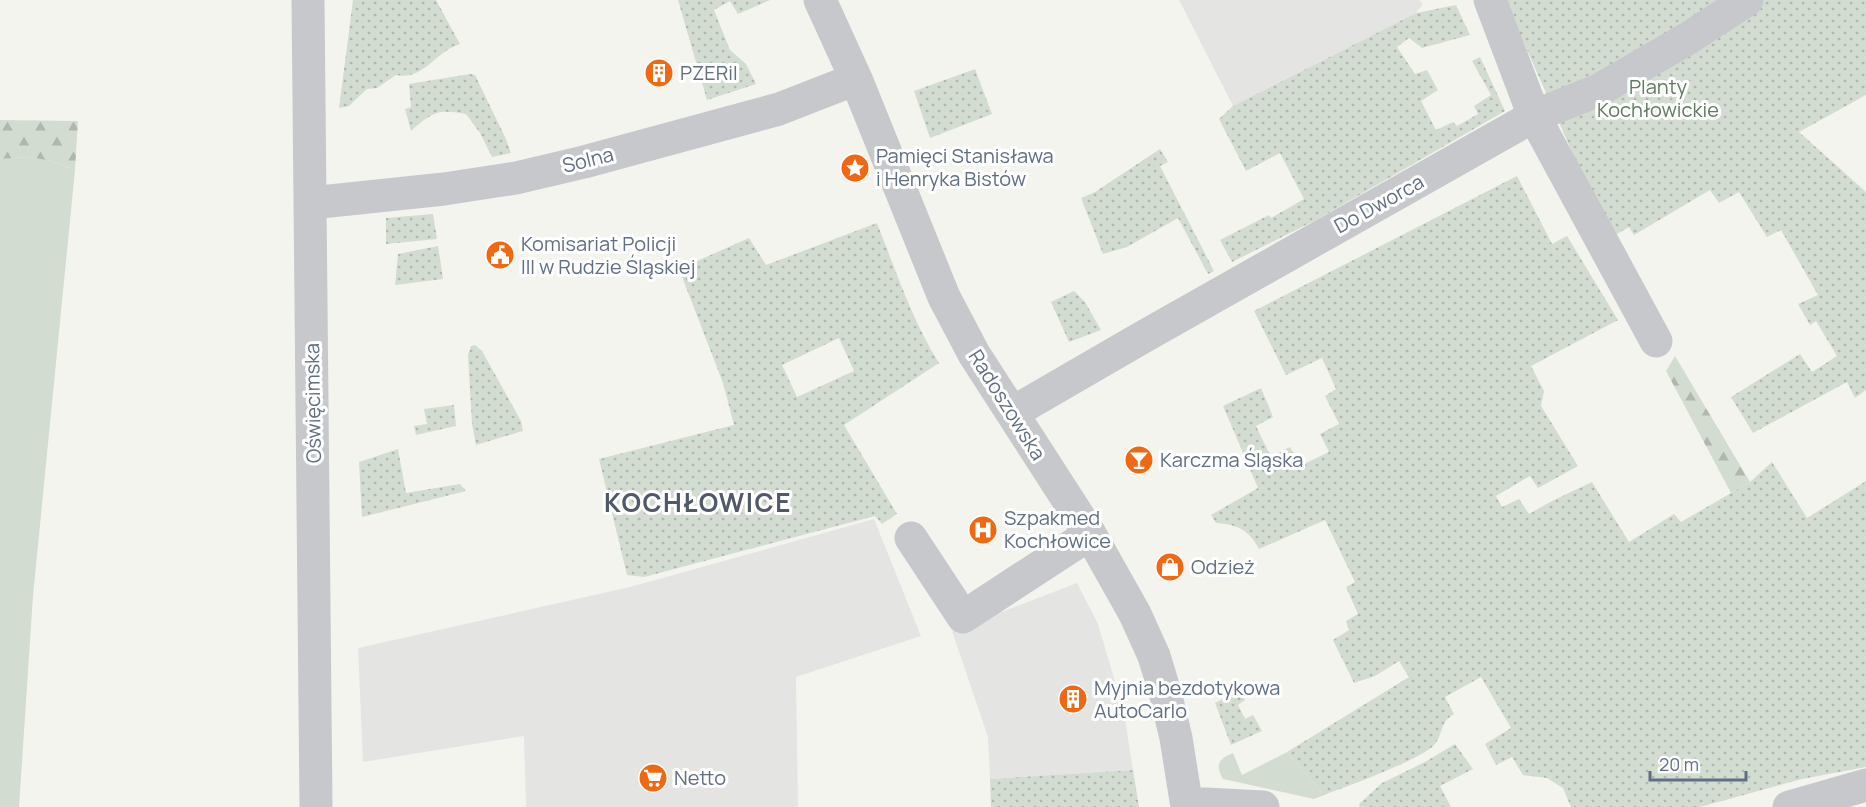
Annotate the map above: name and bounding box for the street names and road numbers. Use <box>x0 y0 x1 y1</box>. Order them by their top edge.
street label: Solna <box>559 140 616 179</box>
street label: Do Dworca <box>1329 168 1428 239</box>
street label: Oświęcimska <box>298 343 327 463</box>
street label: Radoszowska <box>963 344 1052 465</box>

